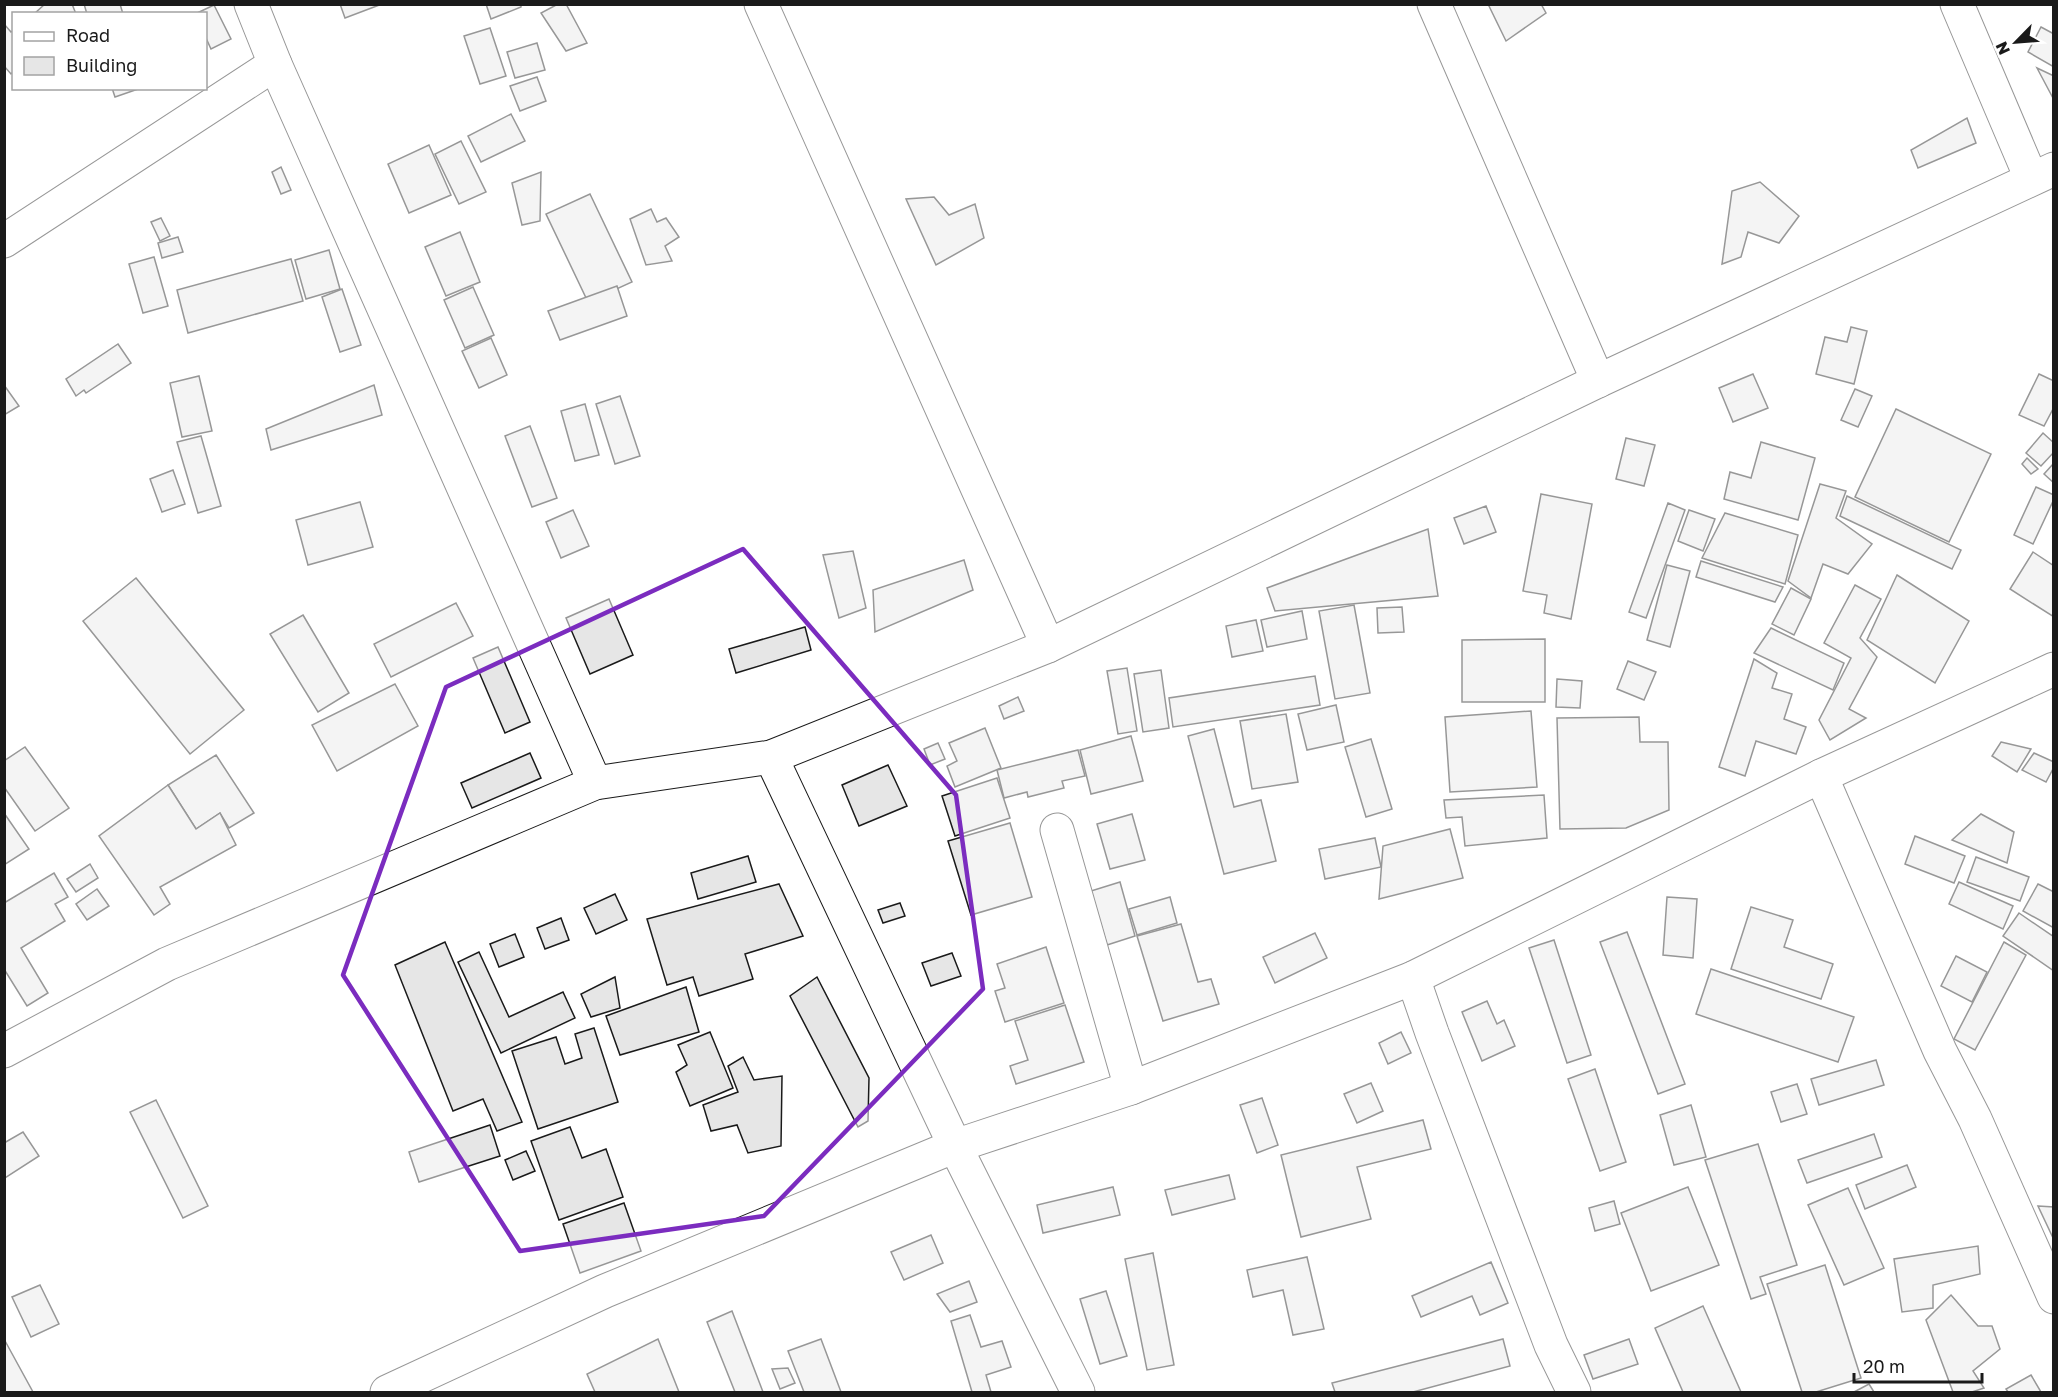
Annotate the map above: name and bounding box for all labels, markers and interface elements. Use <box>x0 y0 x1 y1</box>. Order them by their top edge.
legend <box>12 12 207 90</box>
north arrow <box>1986 12 2046 72</box>
text: Road <box>66 24 110 46</box>
text: N <box>1991 39 2014 58</box>
text: Building <box>66 54 137 76</box>
scale bar <box>1854 1346 1982 1384</box>
text: 20 m <box>1863 1355 1905 1377</box>

